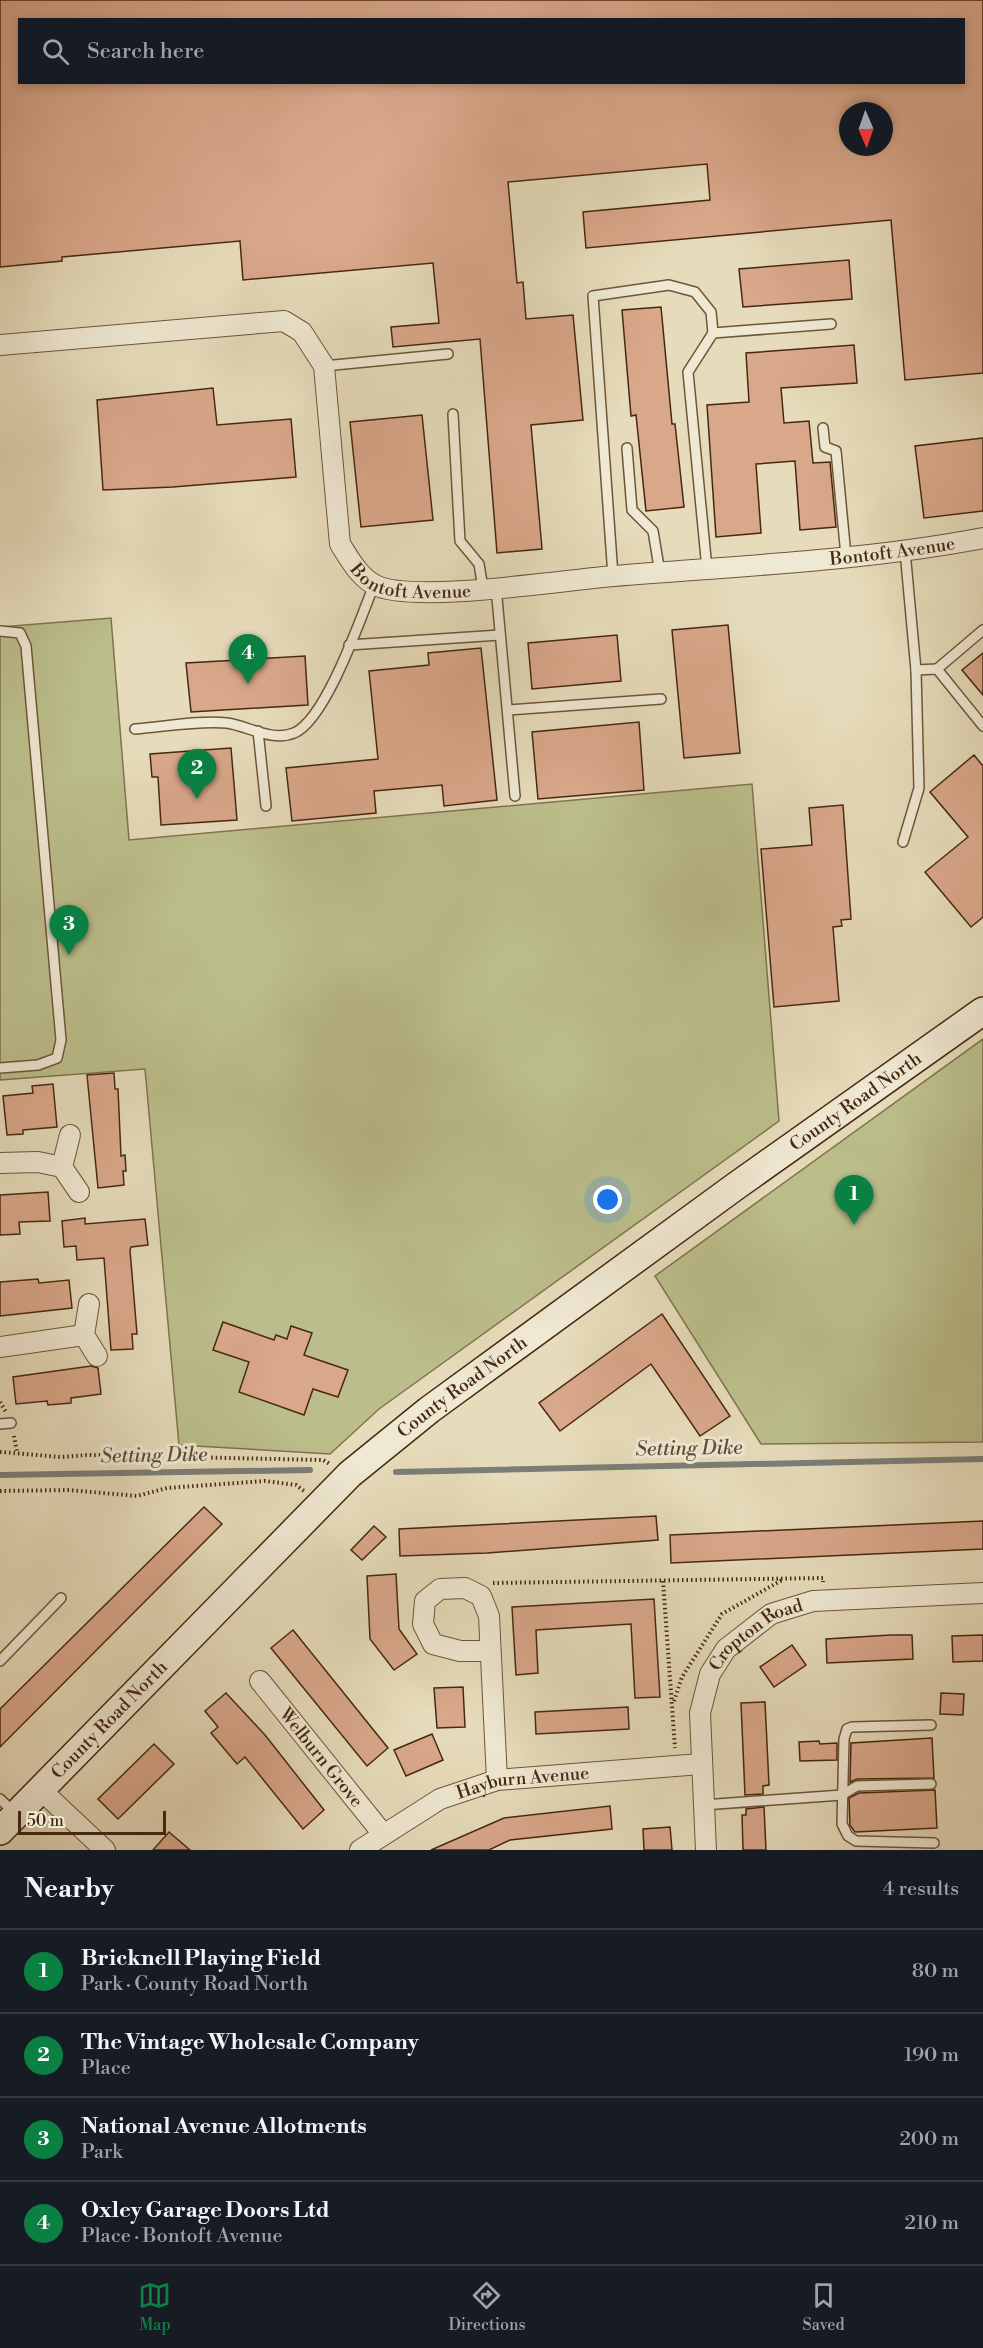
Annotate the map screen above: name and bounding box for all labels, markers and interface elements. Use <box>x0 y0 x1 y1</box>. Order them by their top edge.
search box <box>18 18 965 84</box>
icon: search <box>39 35 72 68</box>
text: Search here <box>87 38 204 65</box>
north arrow <box>839 102 893 156</box>
street label: Bontoft Avenue <box>828 532 957 571</box>
street label: Bontoft Avenue <box>344 558 472 604</box>
pin: 4 <box>228 634 268 684</box>
pin: 2 <box>178 750 216 799</box>
pin: 3 <box>50 906 88 955</box>
street label: County Road North <box>785 1047 926 1156</box>
pin: 1 <box>834 1176 874 1225</box>
your location <box>593 1185 622 1214</box>
street label: County Road North <box>392 1331 532 1443</box>
water label: Setting Dike <box>635 1436 743 1462</box>
water label: Setting Dike <box>100 1443 208 1469</box>
street label: Cropton Road <box>704 1593 806 1675</box>
street label: County Road North <box>46 1655 172 1784</box>
street label: Welburn Grove <box>274 1702 368 1812</box>
street label: Hayburn Avenue <box>453 1761 590 1804</box>
scale bar <box>18 1808 166 1836</box>
text: 50 m <box>27 1811 64 1831</box>
text: Nearby <box>24 1873 114 1905</box>
text: 4 results <box>882 1877 959 1902</box>
text: Bricknell Playing Field <box>81 1945 321 1972</box>
text: 1 <box>39 1959 48 1984</box>
text: 80 m <box>912 1959 959 1984</box>
text: Park · County Road North <box>81 1972 308 1997</box>
text: The Vintage Wholesale Company <box>81 2029 419 2056</box>
text: 2 <box>37 2043 50 2068</box>
text: 190 m <box>904 2043 959 2068</box>
text: Place <box>81 2056 131 2081</box>
text: National Avenue Allotments <box>81 2113 367 2140</box>
text: 3 <box>37 2127 50 2152</box>
text: 200 m <box>899 2127 959 2152</box>
text: Park <box>81 2140 123 2165</box>
text: Oxley Garage Doors Ltd <box>81 2197 330 2224</box>
text: 4 <box>37 2211 50 2236</box>
text: 210 m <box>904 2211 959 2236</box>
text: Place · Bontoft Avenue <box>81 2224 283 2249</box>
tab: Map <box>138 2279 171 2335</box>
tab: Directions <box>448 2279 526 2335</box>
tab: Saved <box>802 2279 845 2335</box>

